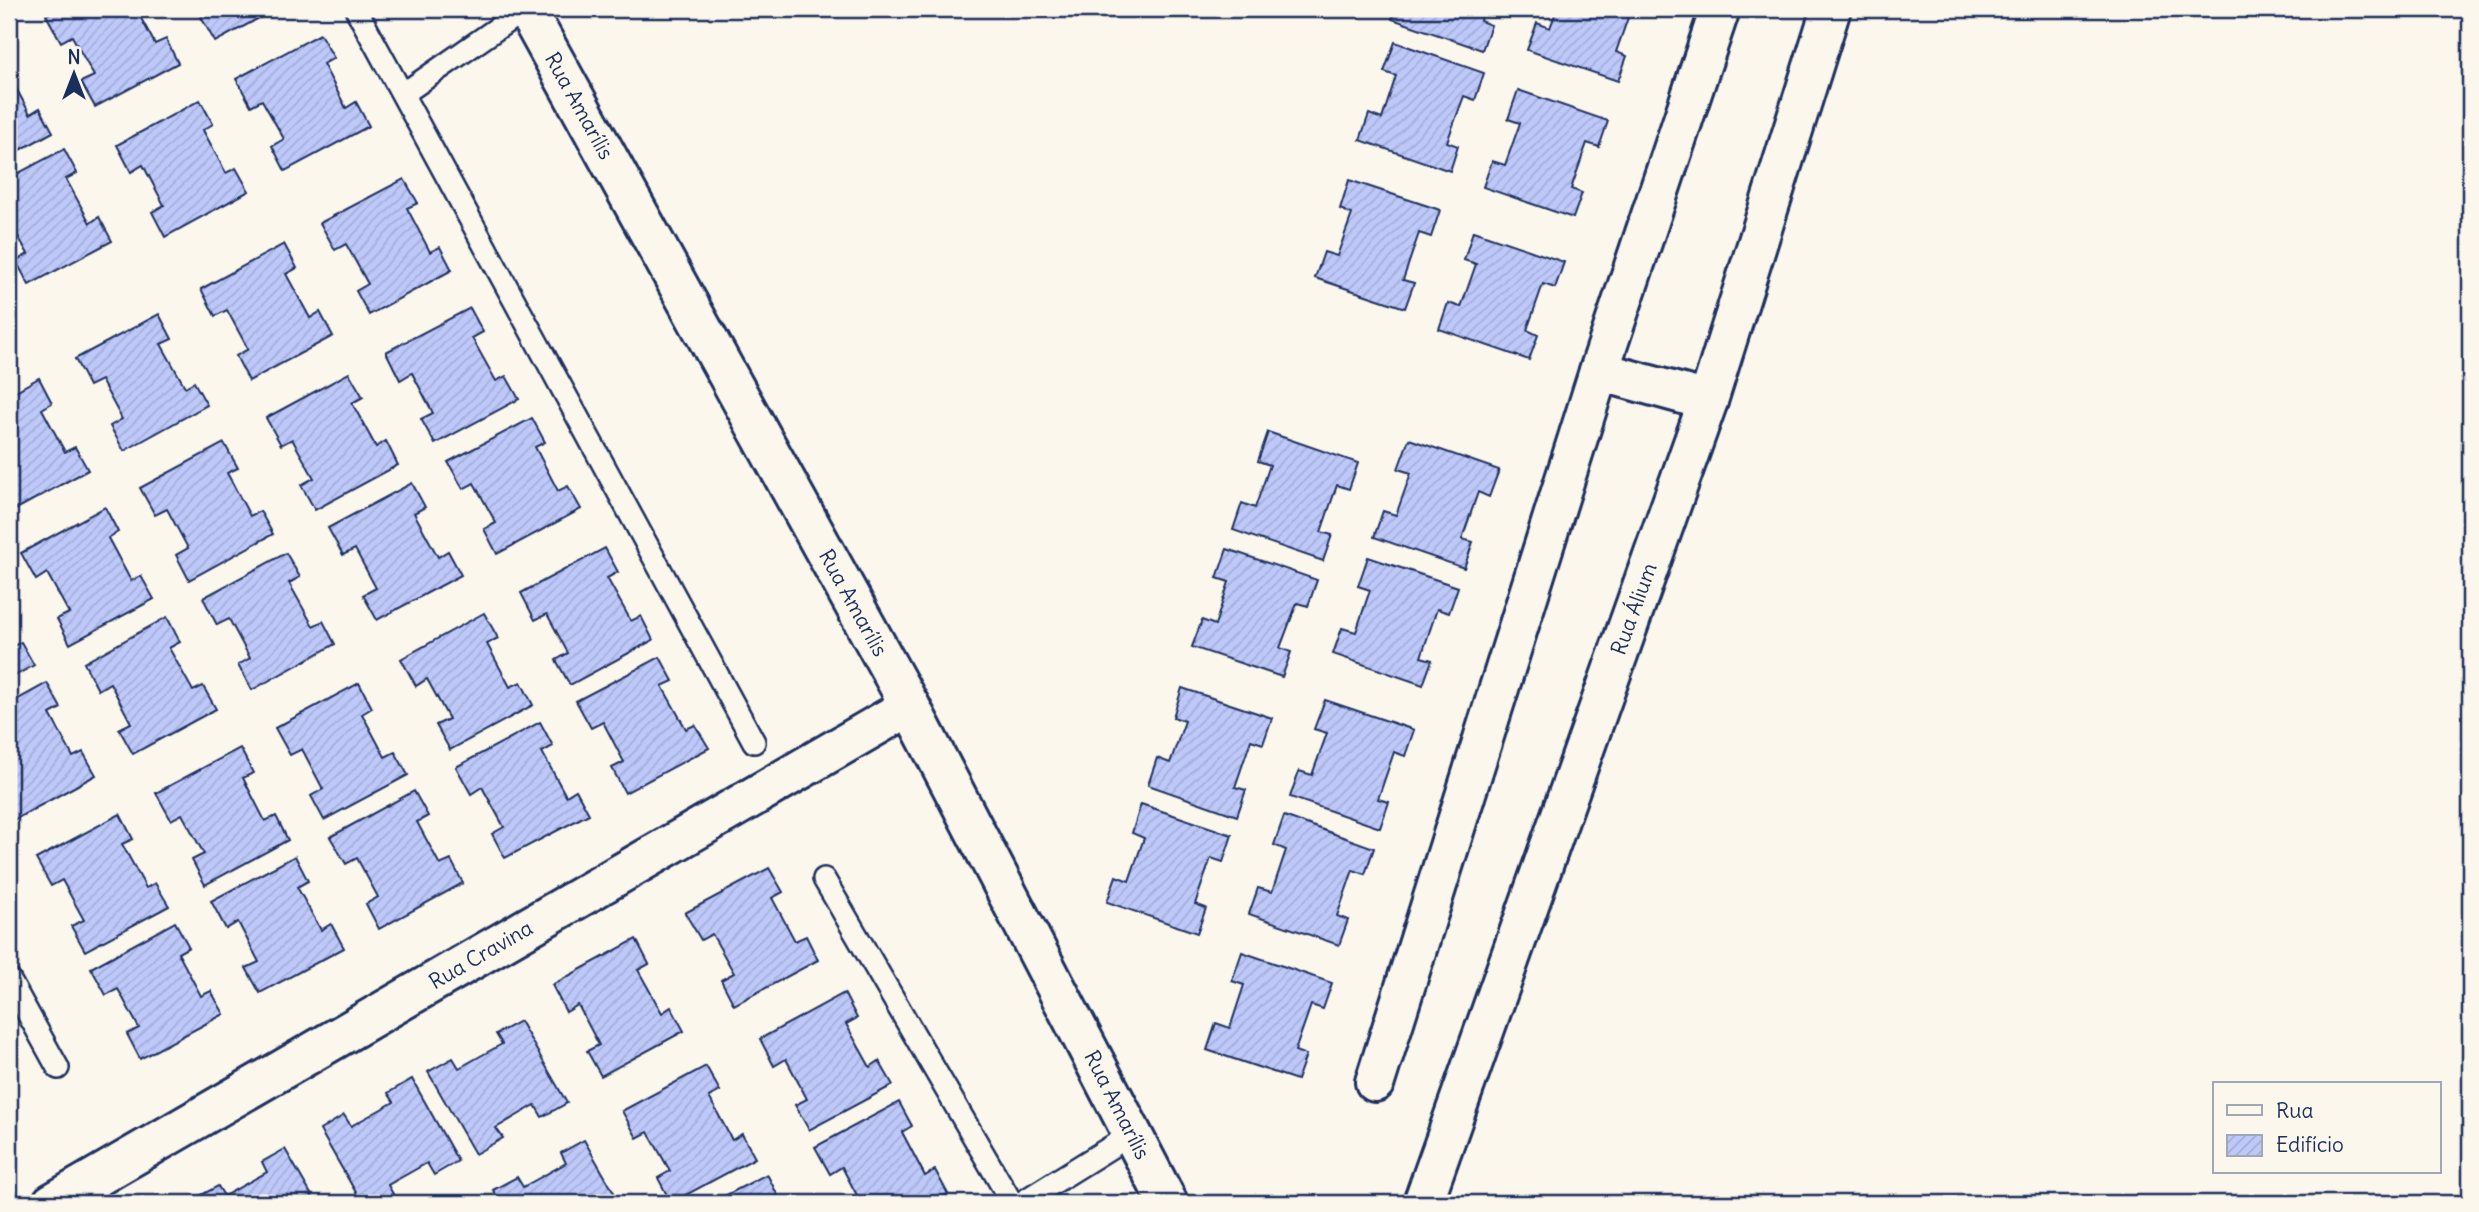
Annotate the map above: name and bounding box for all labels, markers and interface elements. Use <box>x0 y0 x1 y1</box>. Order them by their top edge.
north arrow <box>38 38 108 108</box>
text: N <box>67 45 81 69</box>
street label: Rua Amarílis <box>539 47 620 164</box>
street label: Rua Amarílis <box>813 544 894 661</box>
street label: Rua Álium <box>1604 559 1663 659</box>
street label: Rua Cravina <box>424 914 537 995</box>
street label: Rua Amarílis <box>1079 1046 1156 1164</box>
legend <box>2213 1082 2440 1174</box>
text: Rua <box>2276 1097 2313 1124</box>
text: Edifício <box>2276 1131 2344 1158</box>

